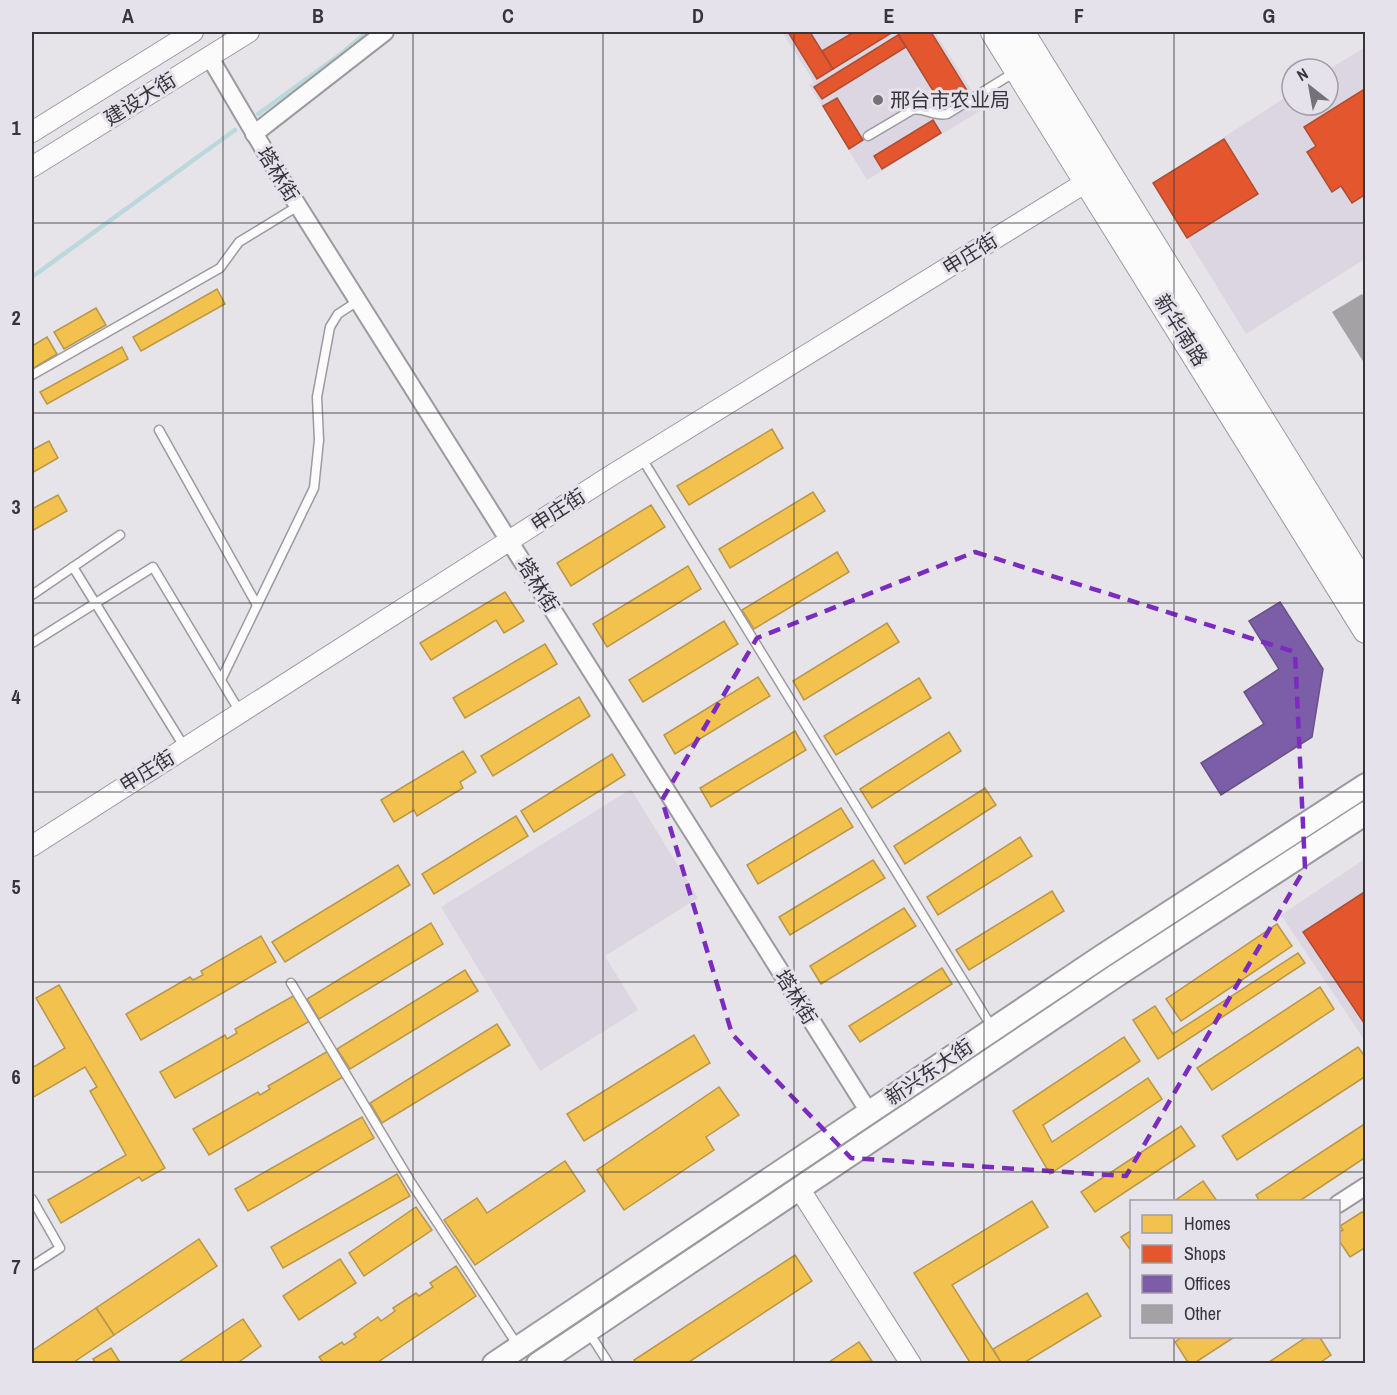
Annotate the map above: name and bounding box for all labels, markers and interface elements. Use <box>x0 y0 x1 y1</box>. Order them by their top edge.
text: A <box>122 2 134 29</box>
text: B <box>312 2 324 29</box>
text: C <box>502 2 514 29</box>
text: D <box>692 2 704 29</box>
text: E <box>884 2 895 29</box>
text: F <box>1074 2 1084 29</box>
text: G <box>1263 2 1275 29</box>
north arrow <box>1280 57 1340 117</box>
text: N <box>1293 62 1312 86</box>
street label: 建设大街 <box>99 66 181 131</box>
place label: 邢台市农业局 <box>890 86 1010 113</box>
marker: 邢台市农业局 <box>871 93 885 107</box>
text: 1 <box>11 114 21 141</box>
street label: 塔林街 <box>251 141 306 206</box>
street label: 申庄街 <box>937 226 1002 281</box>
street label: 新华南路 <box>1149 289 1214 371</box>
text: 2 <box>11 304 21 331</box>
street label: 申庄街 <box>525 482 590 537</box>
text: 3 <box>11 493 21 520</box>
street label: 塔林街 <box>511 552 566 617</box>
text: 4 <box>11 683 21 710</box>
street label: 申庄街 <box>114 743 179 798</box>
text: 5 <box>11 873 21 900</box>
street label: 塔林街 <box>769 964 824 1029</box>
street label: 新兴东大街 <box>880 1032 978 1111</box>
text: 6 <box>11 1063 21 1090</box>
legend <box>1130 1200 1340 1338</box>
text: Homes <box>1184 1211 1231 1236</box>
text: Shops <box>1184 1241 1226 1266</box>
text: 7 <box>11 1253 21 1280</box>
text: Offices <box>1184 1271 1231 1296</box>
text: Other <box>1184 1301 1221 1326</box>

